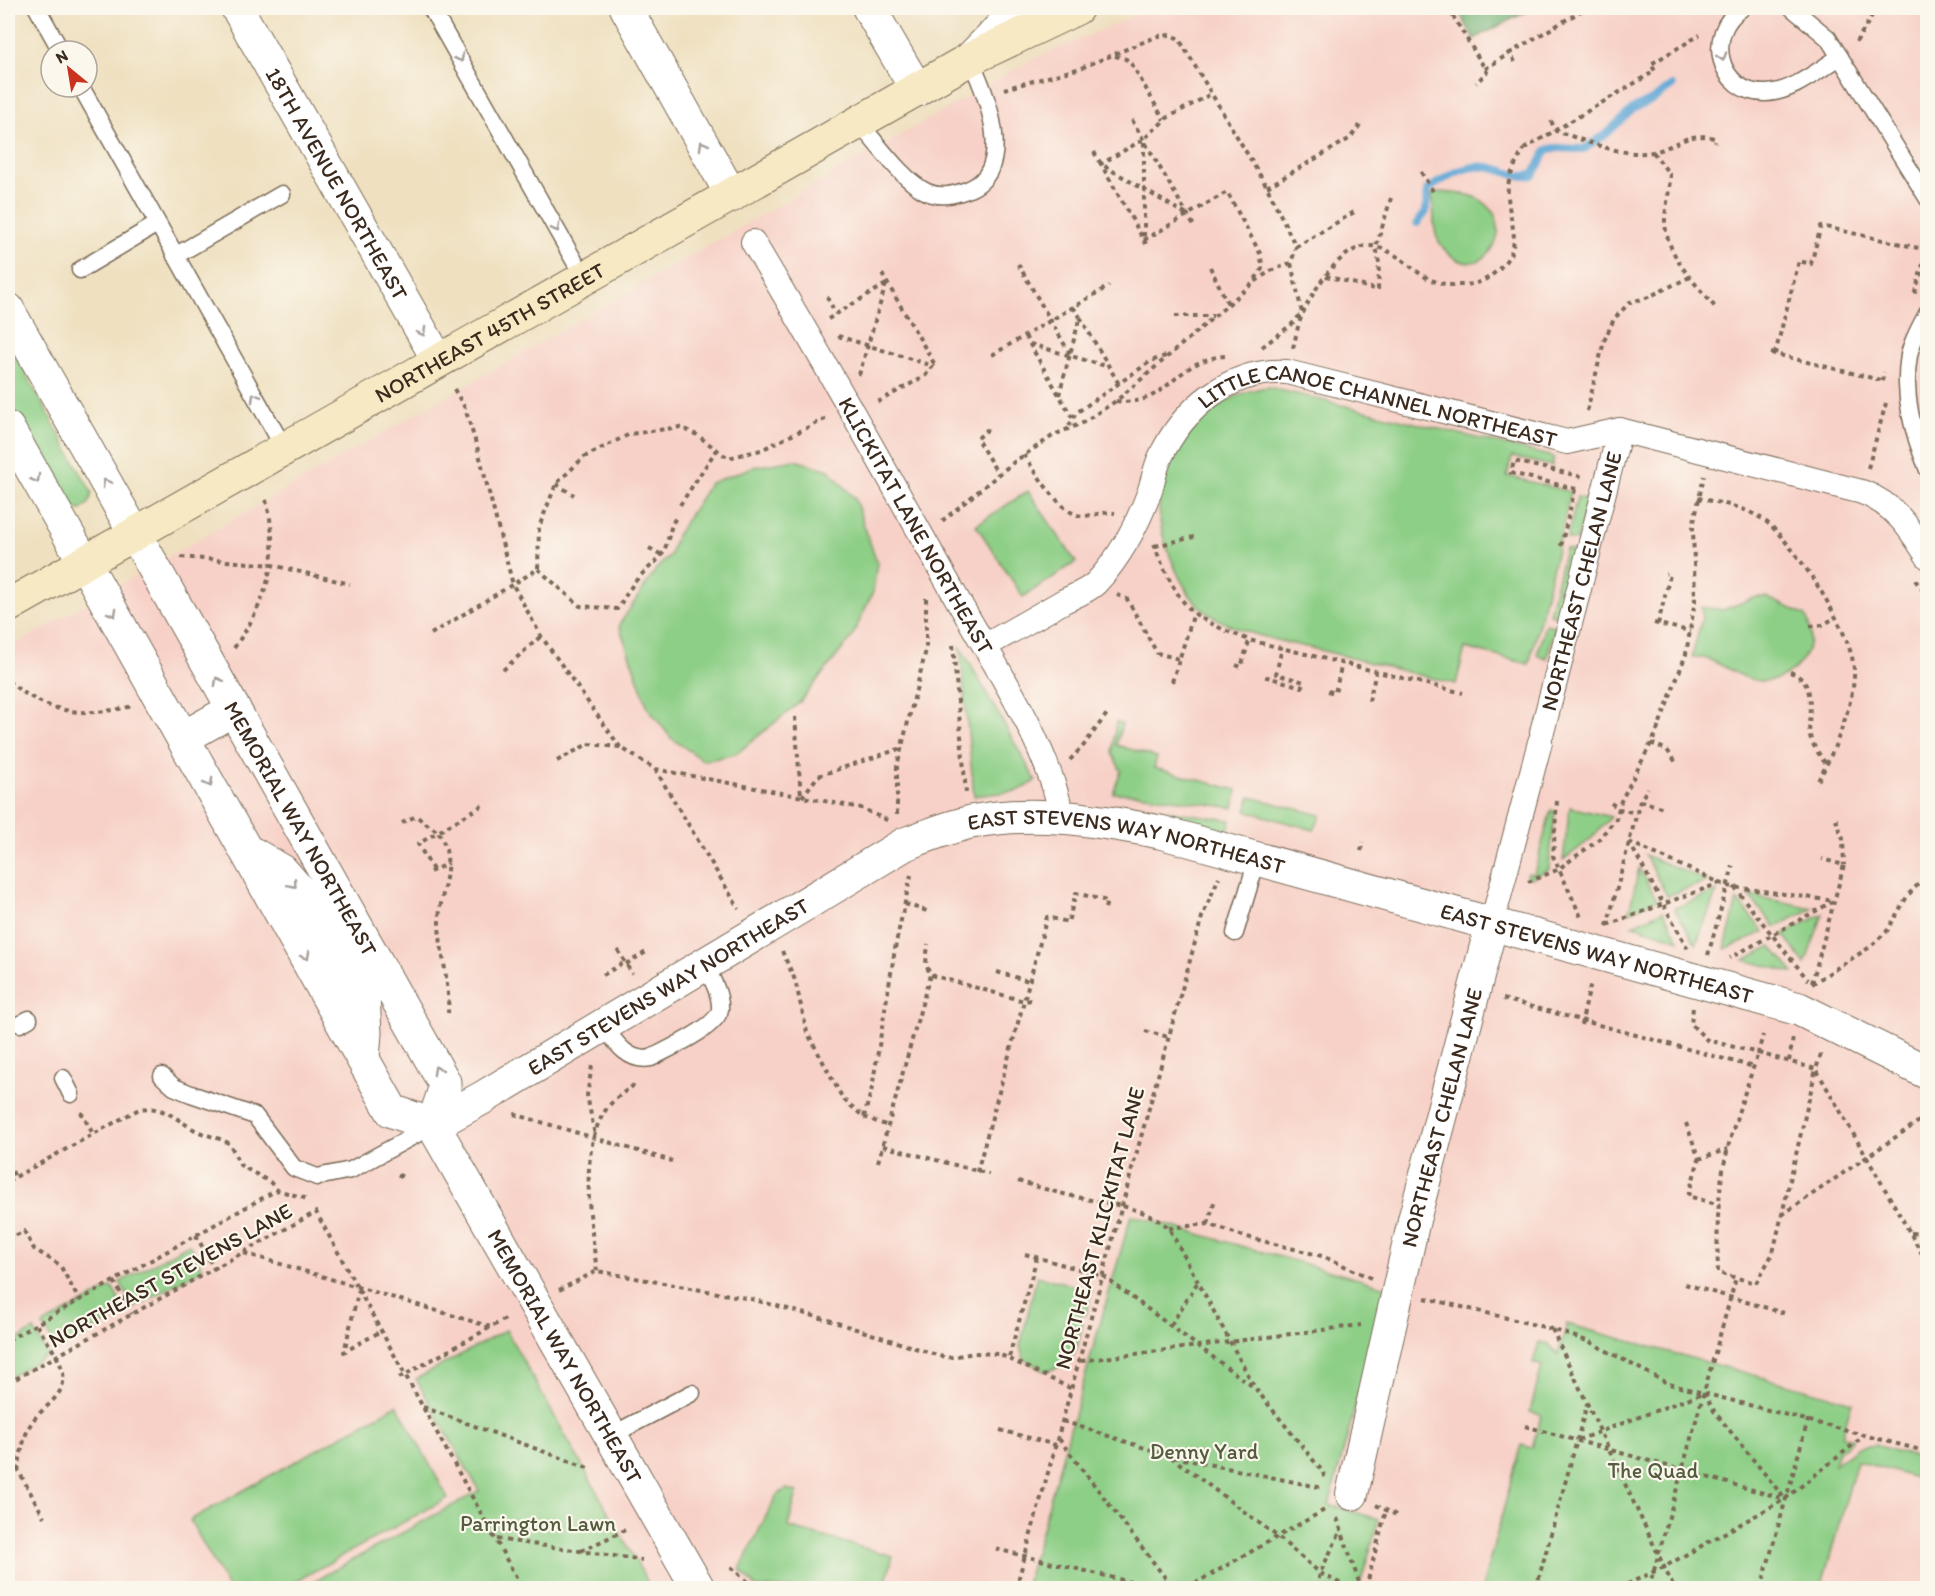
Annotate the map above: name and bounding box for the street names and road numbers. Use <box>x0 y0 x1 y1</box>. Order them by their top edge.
street label: 18TH AVENUE NORTHEAST <box>260 62 414 305</box>
street label: NORTHEAST 45TH STREET <box>370 256 610 409</box>
street label: LITTLE CANOE CHANNEL NORTHEAST <box>1192 359 1560 453</box>
street label: KLICKITAT LANE NORTHEAST <box>832 392 1000 660</box>
street label: NORTHEAST CHELAN LANE <box>1535 448 1628 714</box>
street label: MEMORIAL WAY NORTHEAST <box>218 696 383 961</box>
street label: EAST STEVENS WAY NORTHEAST <box>965 803 1289 880</box>
street label: EAST STEVENS WAY NORTHEAST <box>523 892 815 1082</box>
street label: EAST STEVENS WAY NORTHEAST <box>1437 897 1757 1010</box>
street label: NORTHEAST CHELAN LANE <box>1395 985 1488 1250</box>
street label: NORTHEAST KLICKITAT LANE <box>1049 1084 1150 1372</box>
street label: NORTHEAST STEVENS LANE <box>44 1197 297 1354</box>
street label: MEMORIAL WAY NORTHEAST <box>481 1224 648 1489</box>

